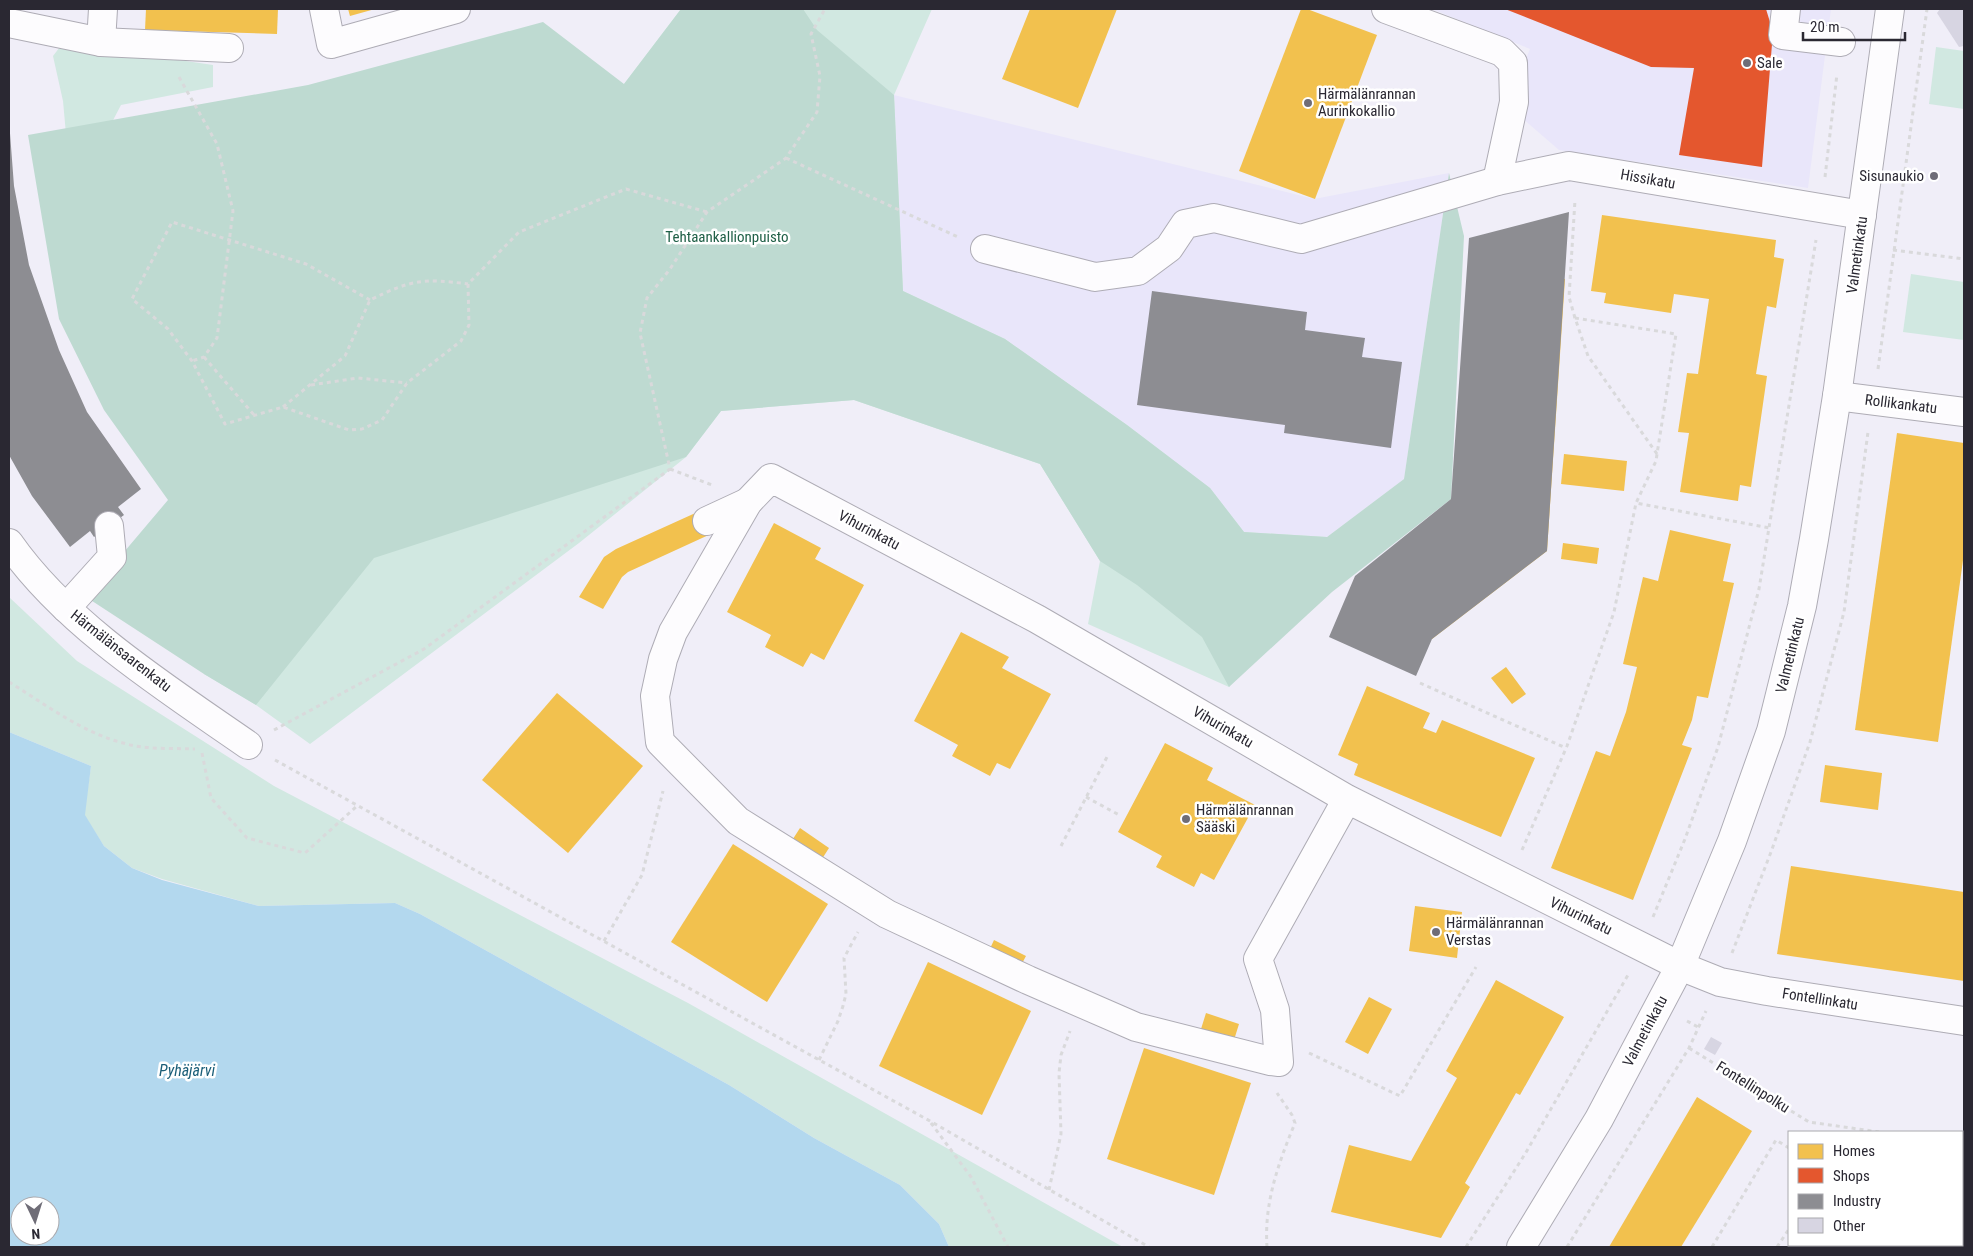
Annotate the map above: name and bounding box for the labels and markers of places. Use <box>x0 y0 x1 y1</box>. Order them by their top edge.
place label: Sale <box>1757 54 1782 72</box>
marker: Sale <box>1741 57 1753 69</box>
place label: Härmälänrannan Aurinkokallio <box>1318 85 1416 120</box>
marker: Härmälänrannan Aurinkokallio <box>1302 97 1314 109</box>
place label: Sisunaukio <box>1859 167 1924 185</box>
marker: Sisunaukio <box>1928 170 1940 182</box>
place label: Härmälänrannan Sääski <box>1196 801 1294 836</box>
marker: Härmälänrannan Sääski <box>1180 813 1192 825</box>
place label: Härmälänrannan Verstas <box>1446 914 1544 949</box>
marker: Härmälänrannan Verstas <box>1430 926 1442 938</box>

